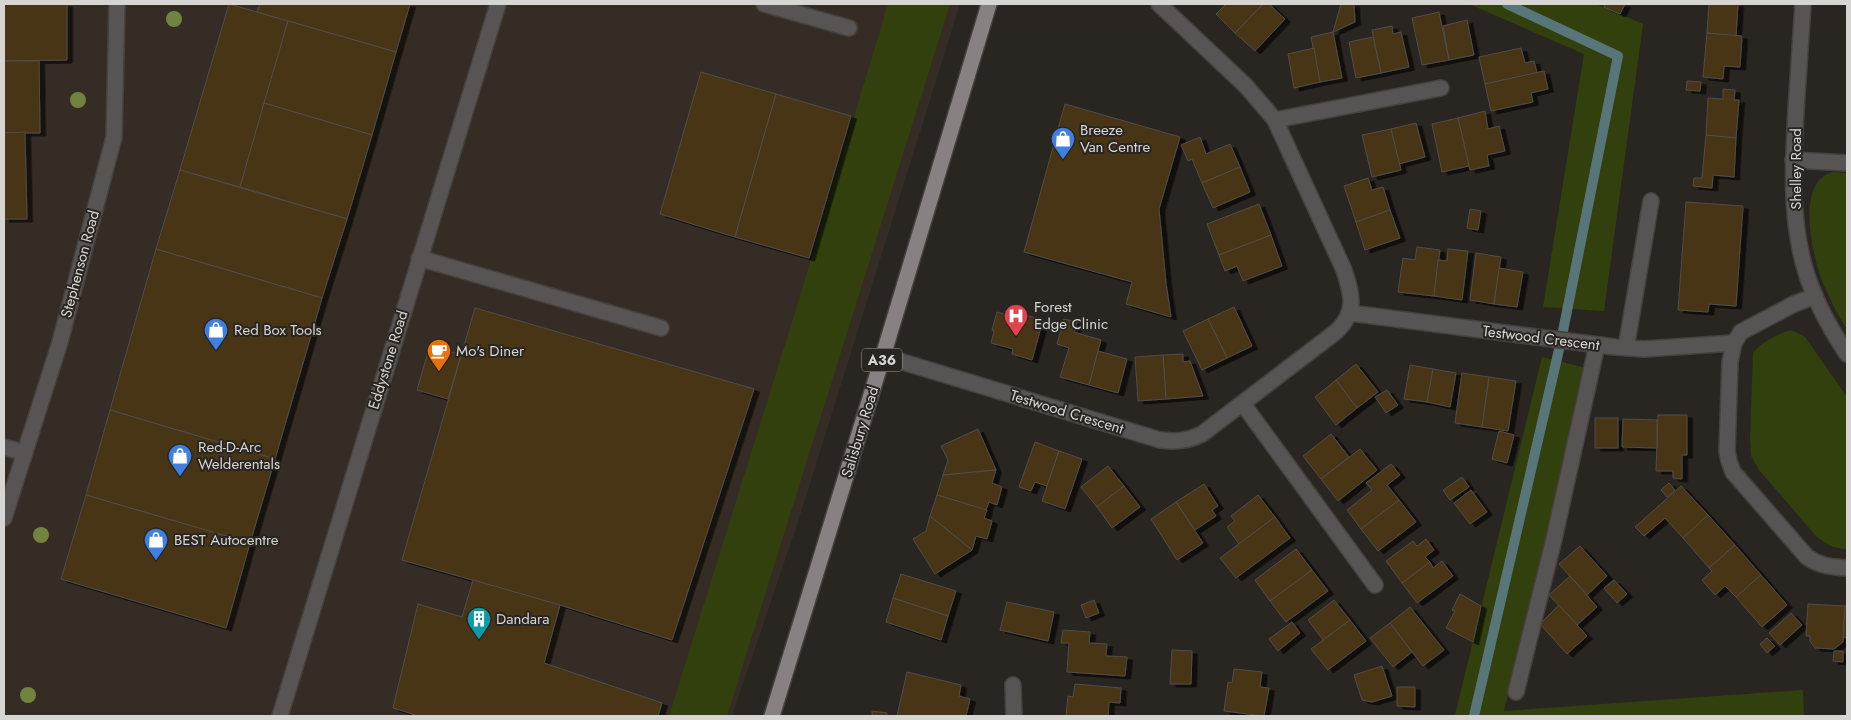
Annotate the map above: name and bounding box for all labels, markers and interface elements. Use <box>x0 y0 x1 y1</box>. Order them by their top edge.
place label: Breeze Van Centre <box>1080 119 1150 158</box>
shop icon: Breeze Van Centre <box>1050 126 1076 160</box>
street label: Shelley Road <box>1785 128 1807 210</box>
street label: Stephenson Road <box>55 208 105 320</box>
place label: Forest Edge Clinic <box>1034 296 1108 335</box>
hospital icon: Forest Edge Clinic <box>1003 303 1029 337</box>
street label: Eddystone Road <box>363 308 413 412</box>
shop icon: Red Box Tools <box>203 317 229 351</box>
place label: Red Box Tools <box>234 319 322 341</box>
street label: Testwood Crescent <box>1481 320 1601 356</box>
cafe icon: Mo's Diner <box>426 338 452 372</box>
place label: Mo's Diner <box>456 340 525 362</box>
road number: A36 <box>862 348 902 372</box>
street label: Salisbury Road <box>836 384 884 480</box>
street label: Testwood Crescent <box>1008 384 1127 440</box>
place label: Red-D-Arc Welderentals <box>198 436 280 475</box>
shop icon: Red-D-Arc Welderentals <box>167 443 193 477</box>
shop icon: BEST Autocentre <box>143 527 169 561</box>
place label: BEST Autocentre <box>174 529 279 551</box>
building icon: Dandara <box>466 606 492 640</box>
place label: Dandara <box>496 608 549 630</box>

